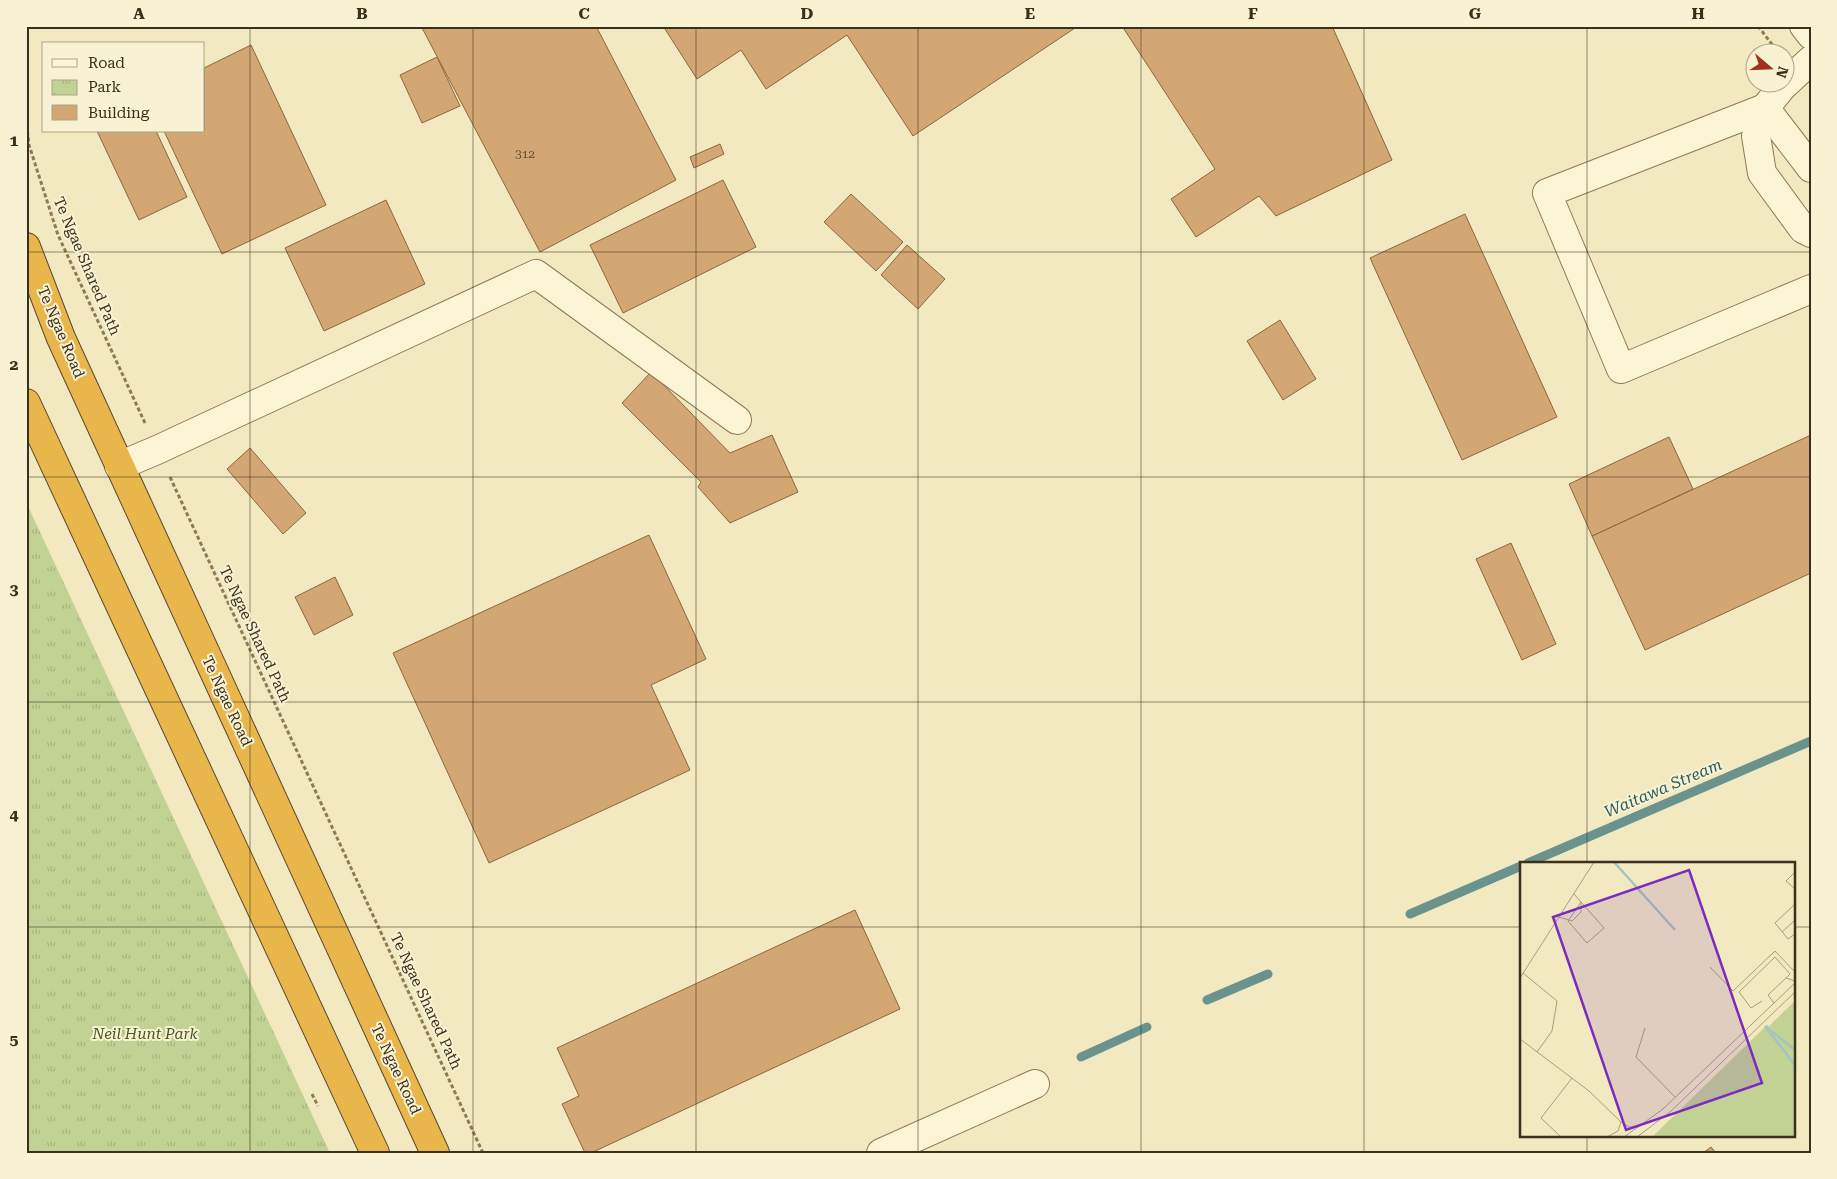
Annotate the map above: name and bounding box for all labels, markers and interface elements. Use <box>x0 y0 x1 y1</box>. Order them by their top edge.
text: A <box>133 4 145 23</box>
text: B <box>356 4 368 23</box>
text: C <box>578 4 590 23</box>
text: D <box>801 4 814 23</box>
text: E <box>1025 4 1035 23</box>
text: F <box>1248 4 1258 23</box>
text: G <box>1469 4 1482 23</box>
text: H <box>1691 4 1705 23</box>
legend <box>42 42 205 132</box>
north arrow <box>1744 42 1794 92</box>
text: Road <box>88 54 125 72</box>
text: N <box>1773 65 1792 80</box>
text: Park <box>88 78 122 96</box>
text: Building <box>88 104 150 122</box>
text: 1 <box>10 131 19 150</box>
house number: 312 <box>515 147 535 161</box>
street label: Te Ngae Shared Path <box>50 194 124 338</box>
street label: Te Ngae Road <box>34 283 89 381</box>
text: 2 <box>10 355 19 374</box>
street label: Te Ngae Shared Path <box>215 563 295 705</box>
text: 3 <box>10 580 19 599</box>
street label: Te Ngae Road <box>198 653 256 750</box>
water label: Waitawa Stream <box>1601 755 1725 821</box>
text: 4 <box>10 805 19 824</box>
inset map <box>1520 862 1794 1136</box>
street label: Te Ngae Shared Path <box>386 930 466 1072</box>
street label: Te Ngae Road <box>367 1021 425 1118</box>
park label: Neil Hunt Park <box>91 1025 198 1043</box>
text: 5 <box>10 1030 19 1049</box>

